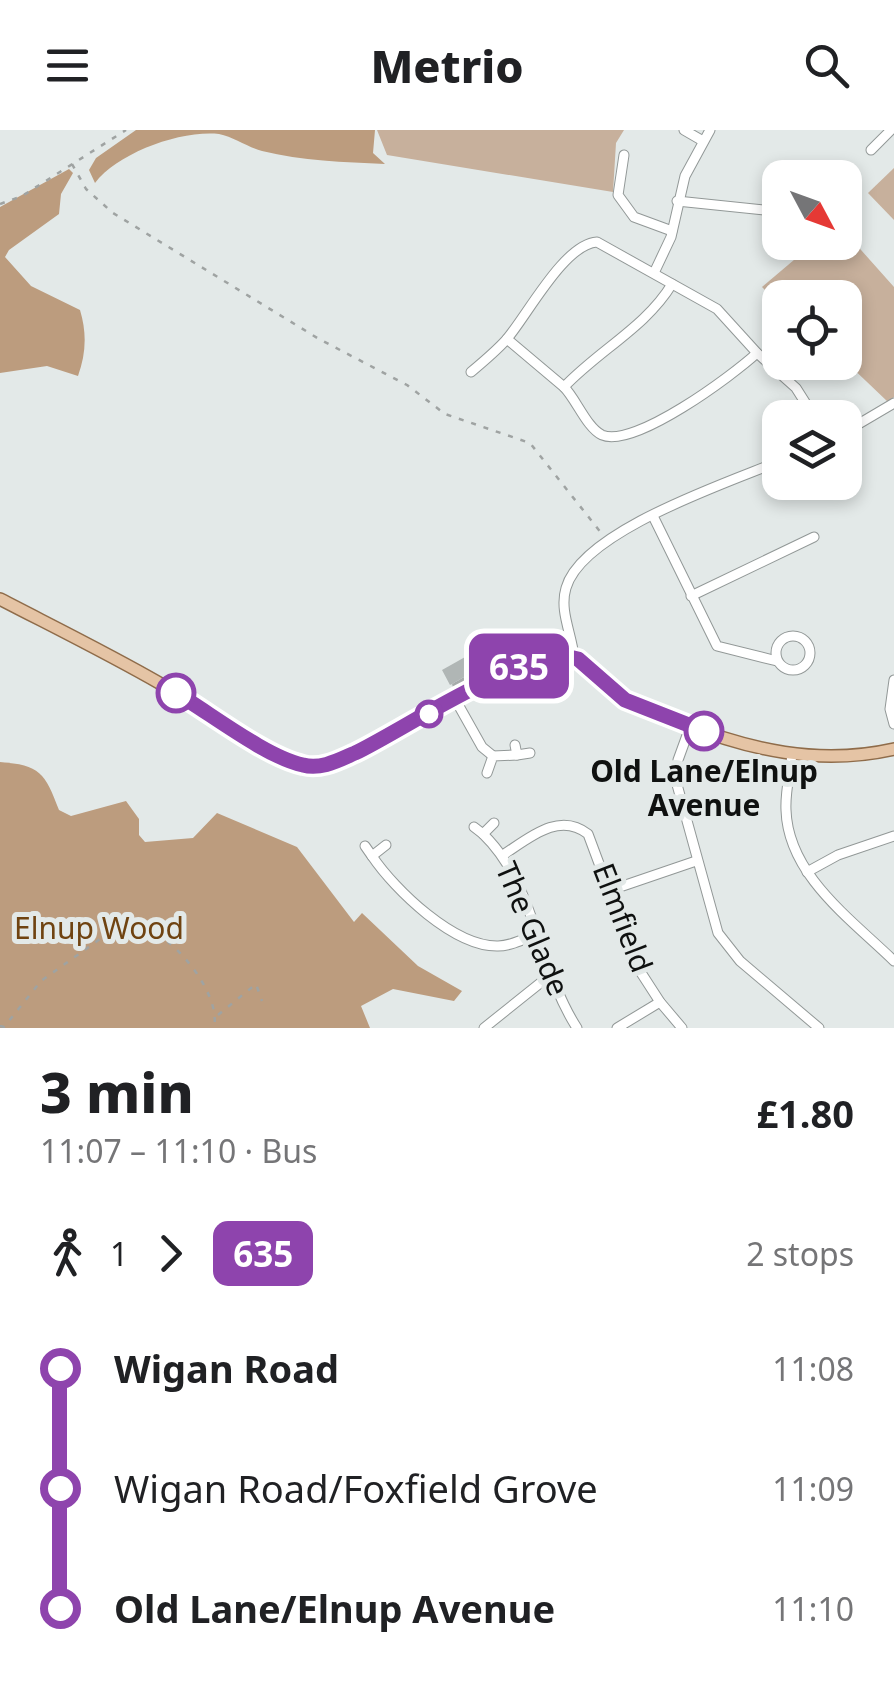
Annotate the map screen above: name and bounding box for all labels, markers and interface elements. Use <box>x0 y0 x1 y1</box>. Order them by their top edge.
text: Metrio <box>370 35 524 96</box>
icon: menu <box>40 38 95 93</box>
icon: search <box>799 38 854 93</box>
north arrow <box>762 160 862 260</box>
map controls <box>762 160 862 500</box>
button: locate <box>762 280 862 380</box>
button: layers <box>762 400 862 500</box>
line badge: 635 <box>462 634 576 698</box>
text: 635 <box>489 643 549 690</box>
unlabelled marker <box>157 674 195 712</box>
unlabelled marker <box>416 701 442 727</box>
marker: Old Lane/Elnup Avenue <box>685 712 723 750</box>
place label: Old Lane/Elnup Avenue <box>590 750 818 825</box>
street label: The Glade <box>487 855 580 1002</box>
street label: Elmfield <box>584 857 663 978</box>
park label: Elnup Wood <box>14 907 184 948</box>
text: 3 min <box>40 1054 194 1129</box>
text: £1.80 <box>756 1087 854 1139</box>
text: 11:07 – 11:10 · Bus <box>40 1129 317 1172</box>
icon: walk <box>40 1226 95 1281</box>
icon: forward <box>143 1226 198 1281</box>
text: 635 <box>233 1230 293 1277</box>
text: 1 <box>110 1232 128 1275</box>
text: 2 stops <box>746 1232 854 1275</box>
text: Wigan Road <box>114 1342 339 1394</box>
text: 11:08 <box>772 1347 854 1390</box>
text: Wigan Road/Foxfield Grove <box>114 1462 598 1514</box>
text: 11:09 <box>772 1467 854 1510</box>
text: Old Lane/Elnup Avenue <box>114 1582 555 1634</box>
text: 11:10 <box>772 1587 854 1630</box>

